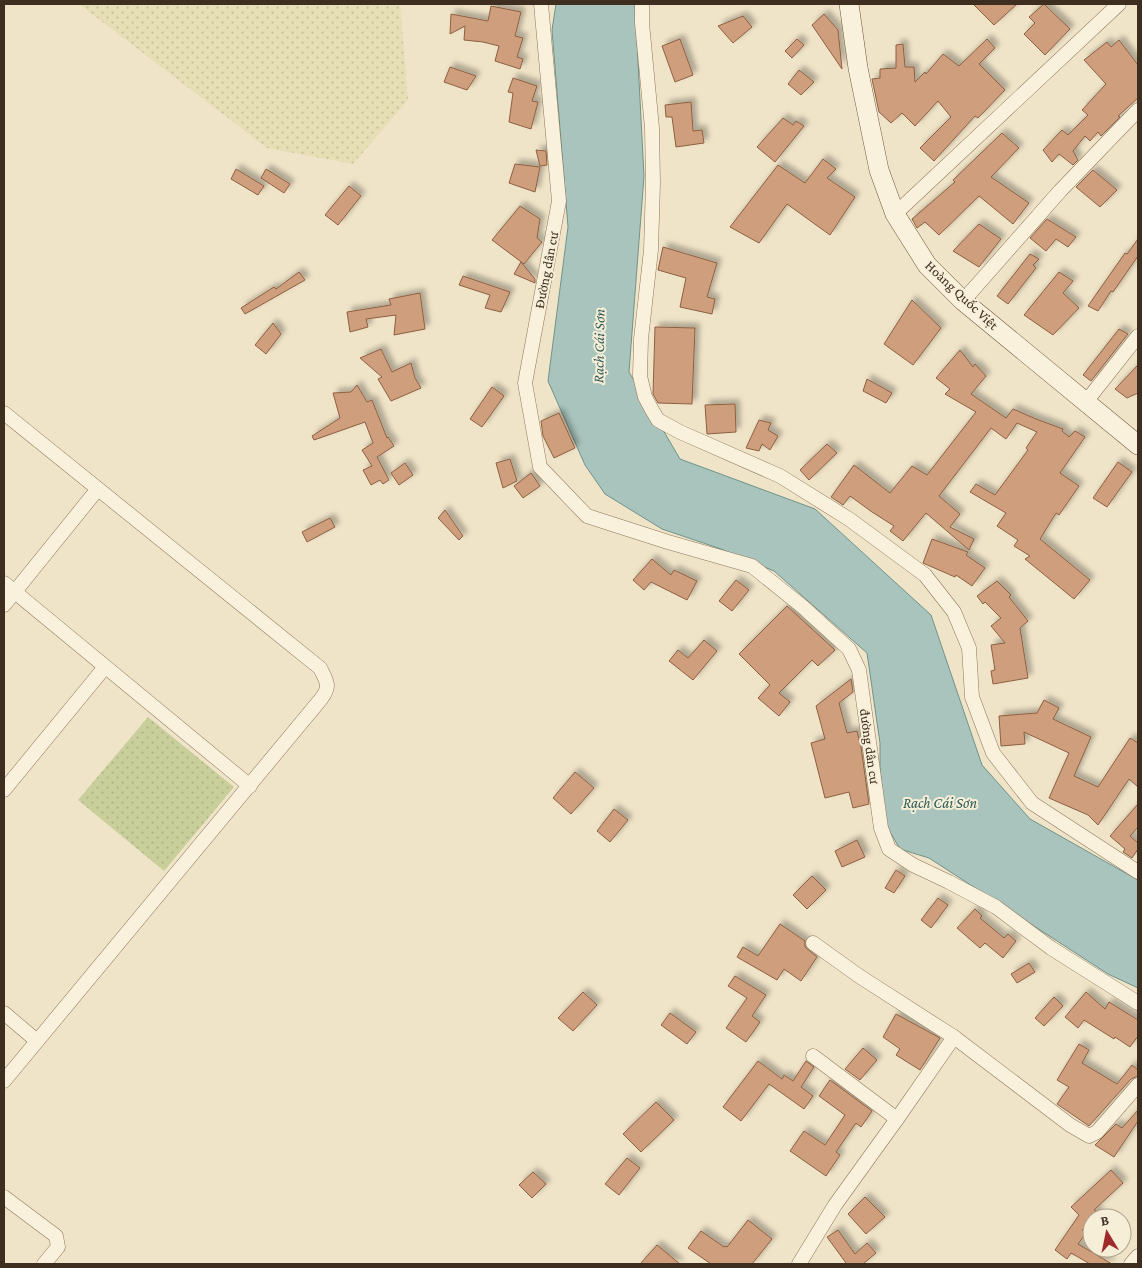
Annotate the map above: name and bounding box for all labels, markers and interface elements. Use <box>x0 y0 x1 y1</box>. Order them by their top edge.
street label: Đường dân cư <box>531 230 561 310</box>
street label: Hoàng Quốc Việt <box>922 257 1002 333</box>
water label: Rạch Cái Sơn <box>590 308 609 383</box>
street label: đường dân cư <box>857 707 883 785</box>
water label: Rạch Cái Sơn <box>903 795 977 812</box>
north arrow <box>1082 1208 1132 1258</box>
text: B <box>1099 1212 1110 1229</box>

